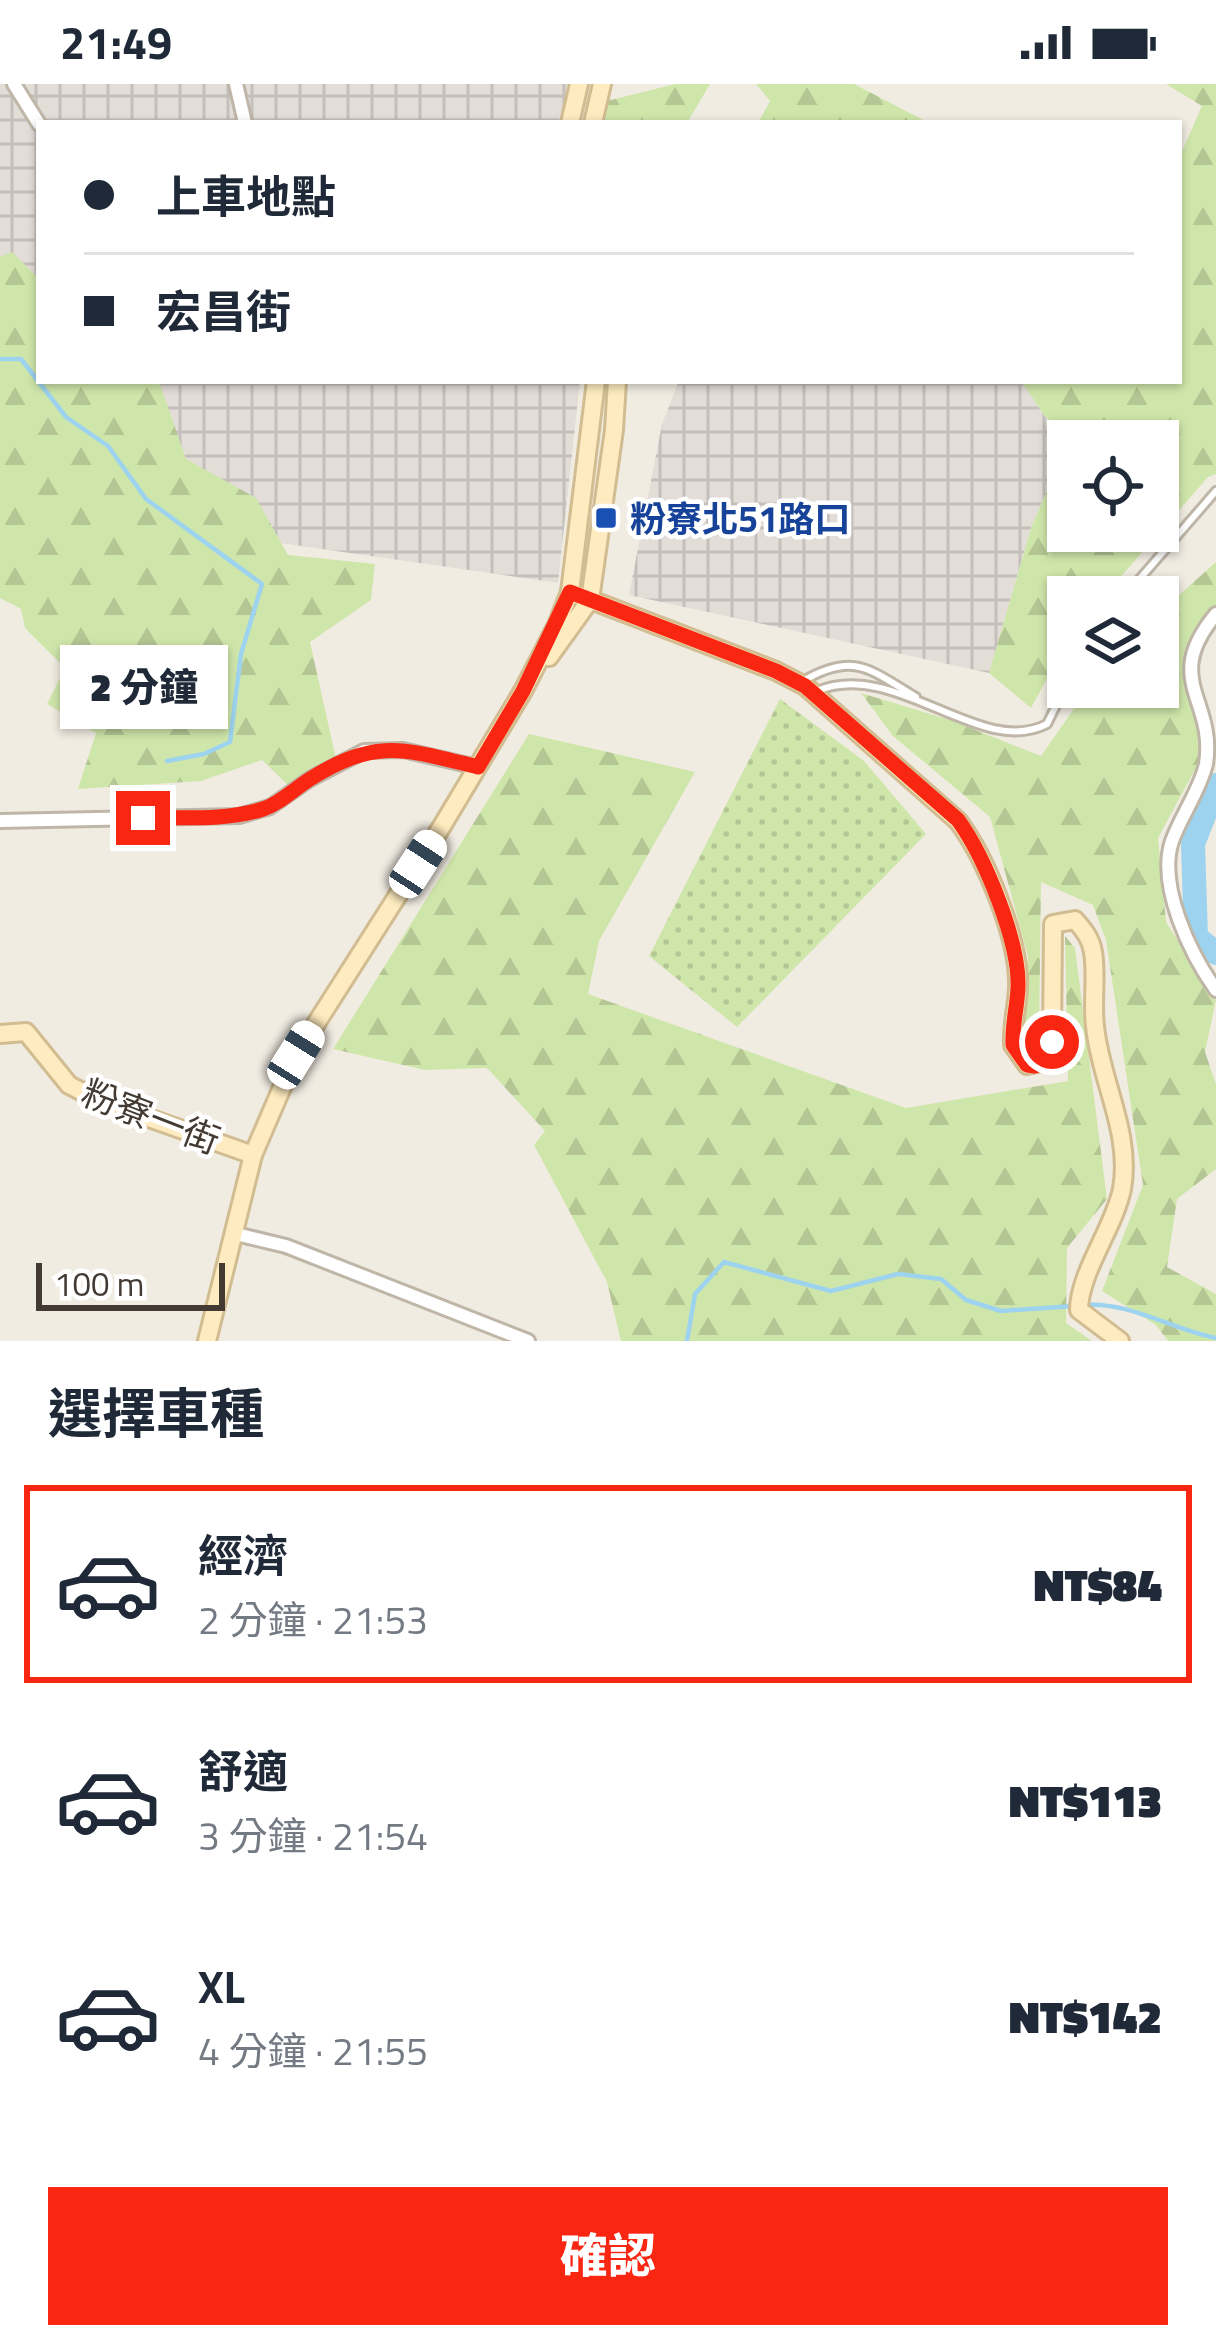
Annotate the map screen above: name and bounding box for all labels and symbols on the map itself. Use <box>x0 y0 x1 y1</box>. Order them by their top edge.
place label: 粉寮北51路口 <box>630 491 850 546</box>
marker: 粉寮北51路口 <box>593 505 619 531</box>
callout: 2 分鐘 <box>59 644 227 728</box>
route end <box>116 791 170 845</box>
car <box>383 824 453 904</box>
car <box>262 1015 330 1095</box>
route start <box>1025 1015 1079 1069</box>
street label: 粉寮一街 <box>74 1065 228 1167</box>
scale bar <box>36 1257 225 1310</box>

